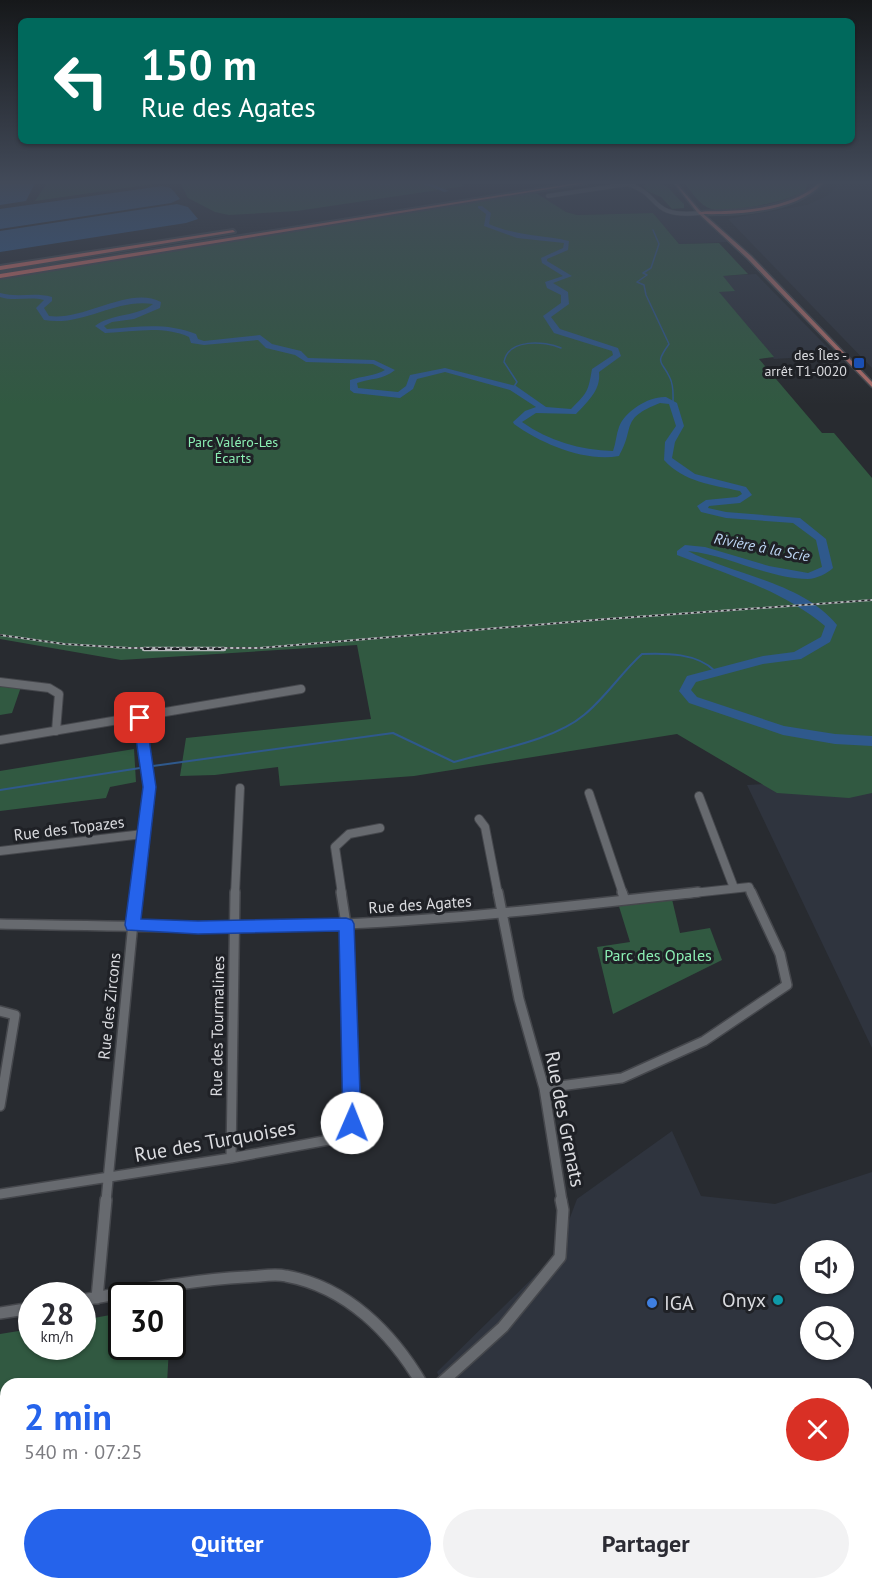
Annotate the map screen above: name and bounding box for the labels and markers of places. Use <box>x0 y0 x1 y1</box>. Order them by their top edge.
place label: des Îles - arrêt T1-0020 <box>764 346 847 380</box>
marker: des Îles - arrêt T1-0020 <box>852 356 866 370</box>
pin <box>114 692 165 743</box>
place label: Onyx <box>722 1287 766 1313</box>
place label: IGA <box>664 1290 694 1316</box>
marker: Onyx <box>771 1293 785 1307</box>
marker: IGA <box>645 1296 659 1310</box>

